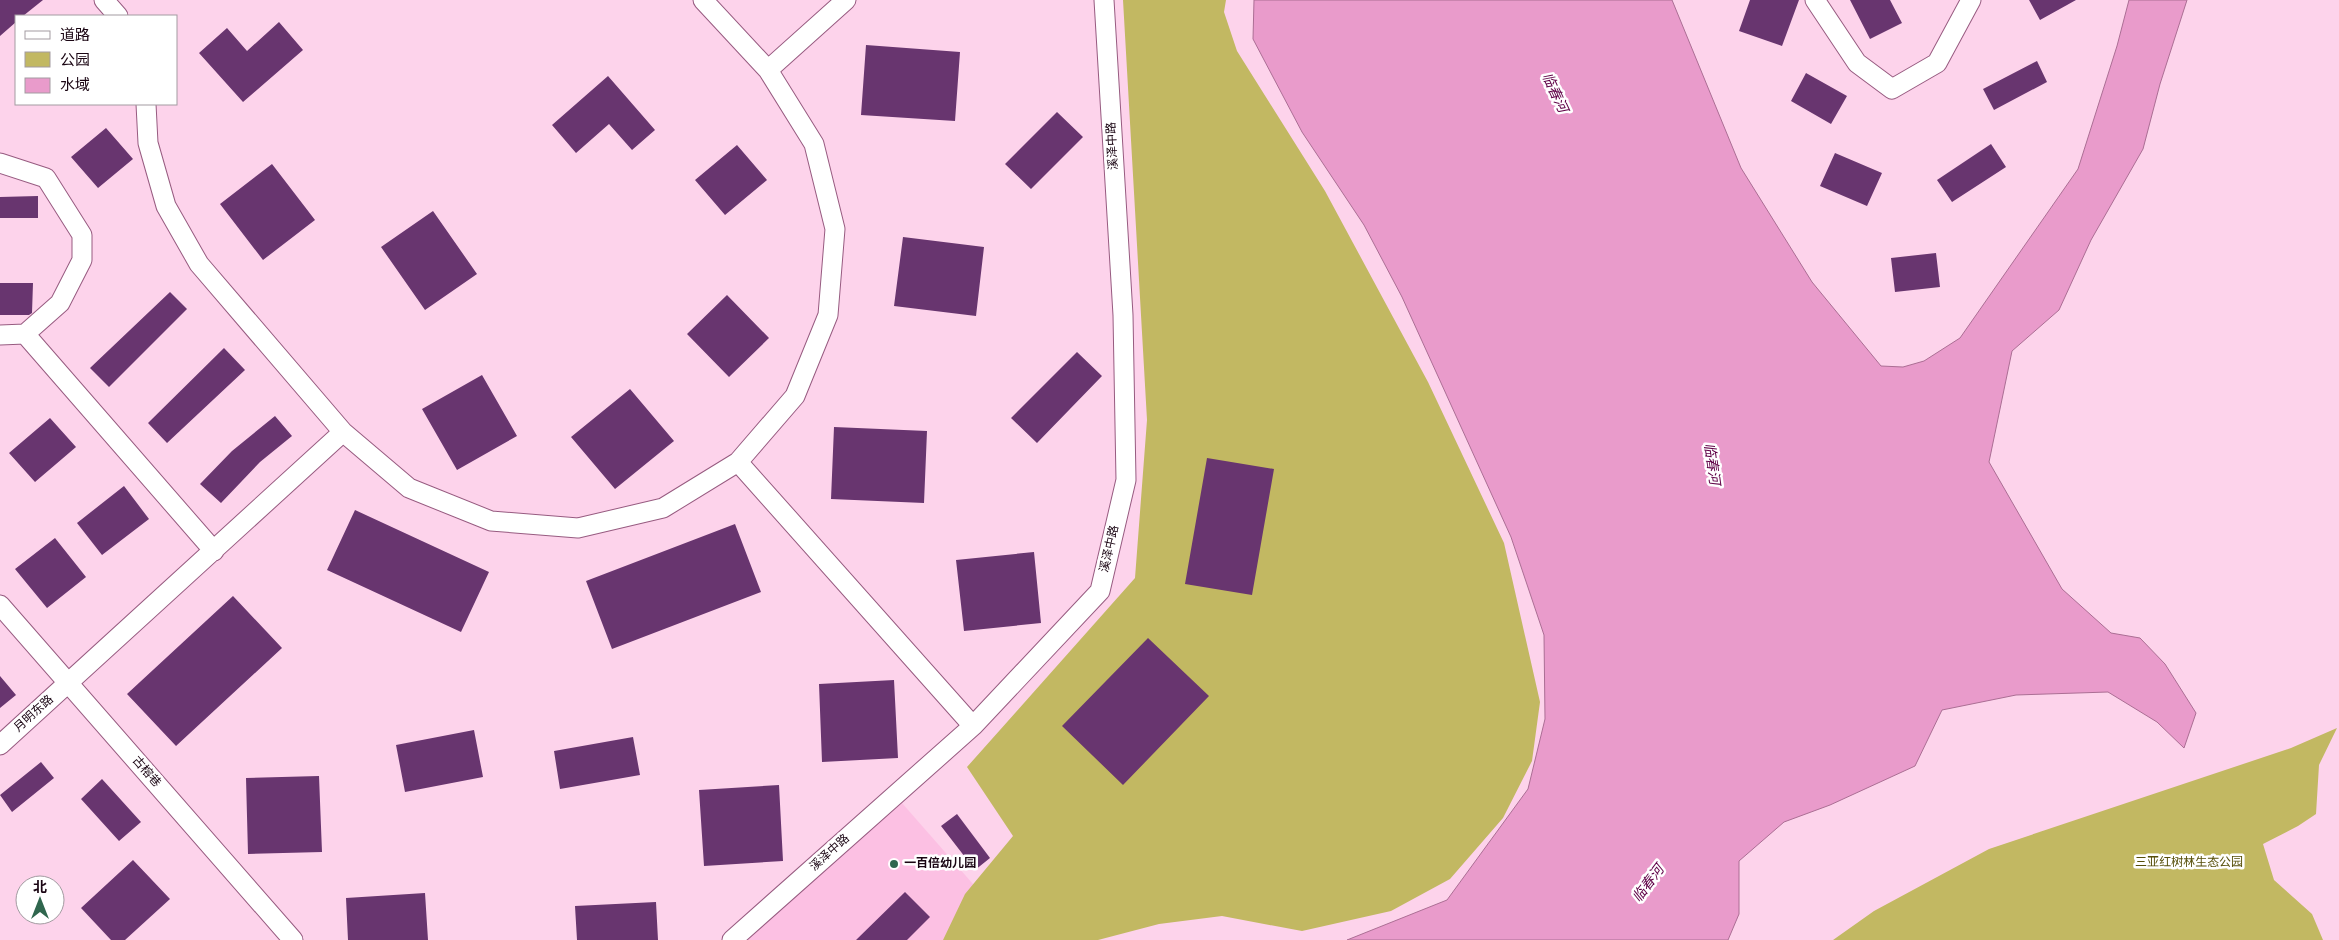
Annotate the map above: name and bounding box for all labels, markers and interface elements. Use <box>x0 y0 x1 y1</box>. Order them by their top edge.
legend <box>15 15 178 105</box>
text: 道路 <box>60 27 90 46</box>
text: 公园 <box>60 52 90 71</box>
water label: 临春河 <box>1537 70 1572 118</box>
text: 水域 <box>60 77 90 96</box>
street label: 溪泽中路 <box>1104 122 1122 170</box>
water label: 临春河 <box>1700 442 1723 489</box>
street label: 溪泽中路 <box>1097 524 1123 574</box>
street label: 月明东路 <box>11 692 57 736</box>
street label: 古榕巷 <box>128 753 164 791</box>
street label: 溪泽中路 <box>807 831 853 875</box>
park label: 三亚红树林生态公园 <box>2135 855 2243 871</box>
place label: 一百倍幼儿园 <box>904 856 976 872</box>
marker: 一百倍幼儿园 <box>888 858 900 870</box>
water label: 临春河 <box>1630 860 1670 906</box>
north arrow <box>15 875 65 925</box>
text: 北 <box>33 880 47 897</box>

